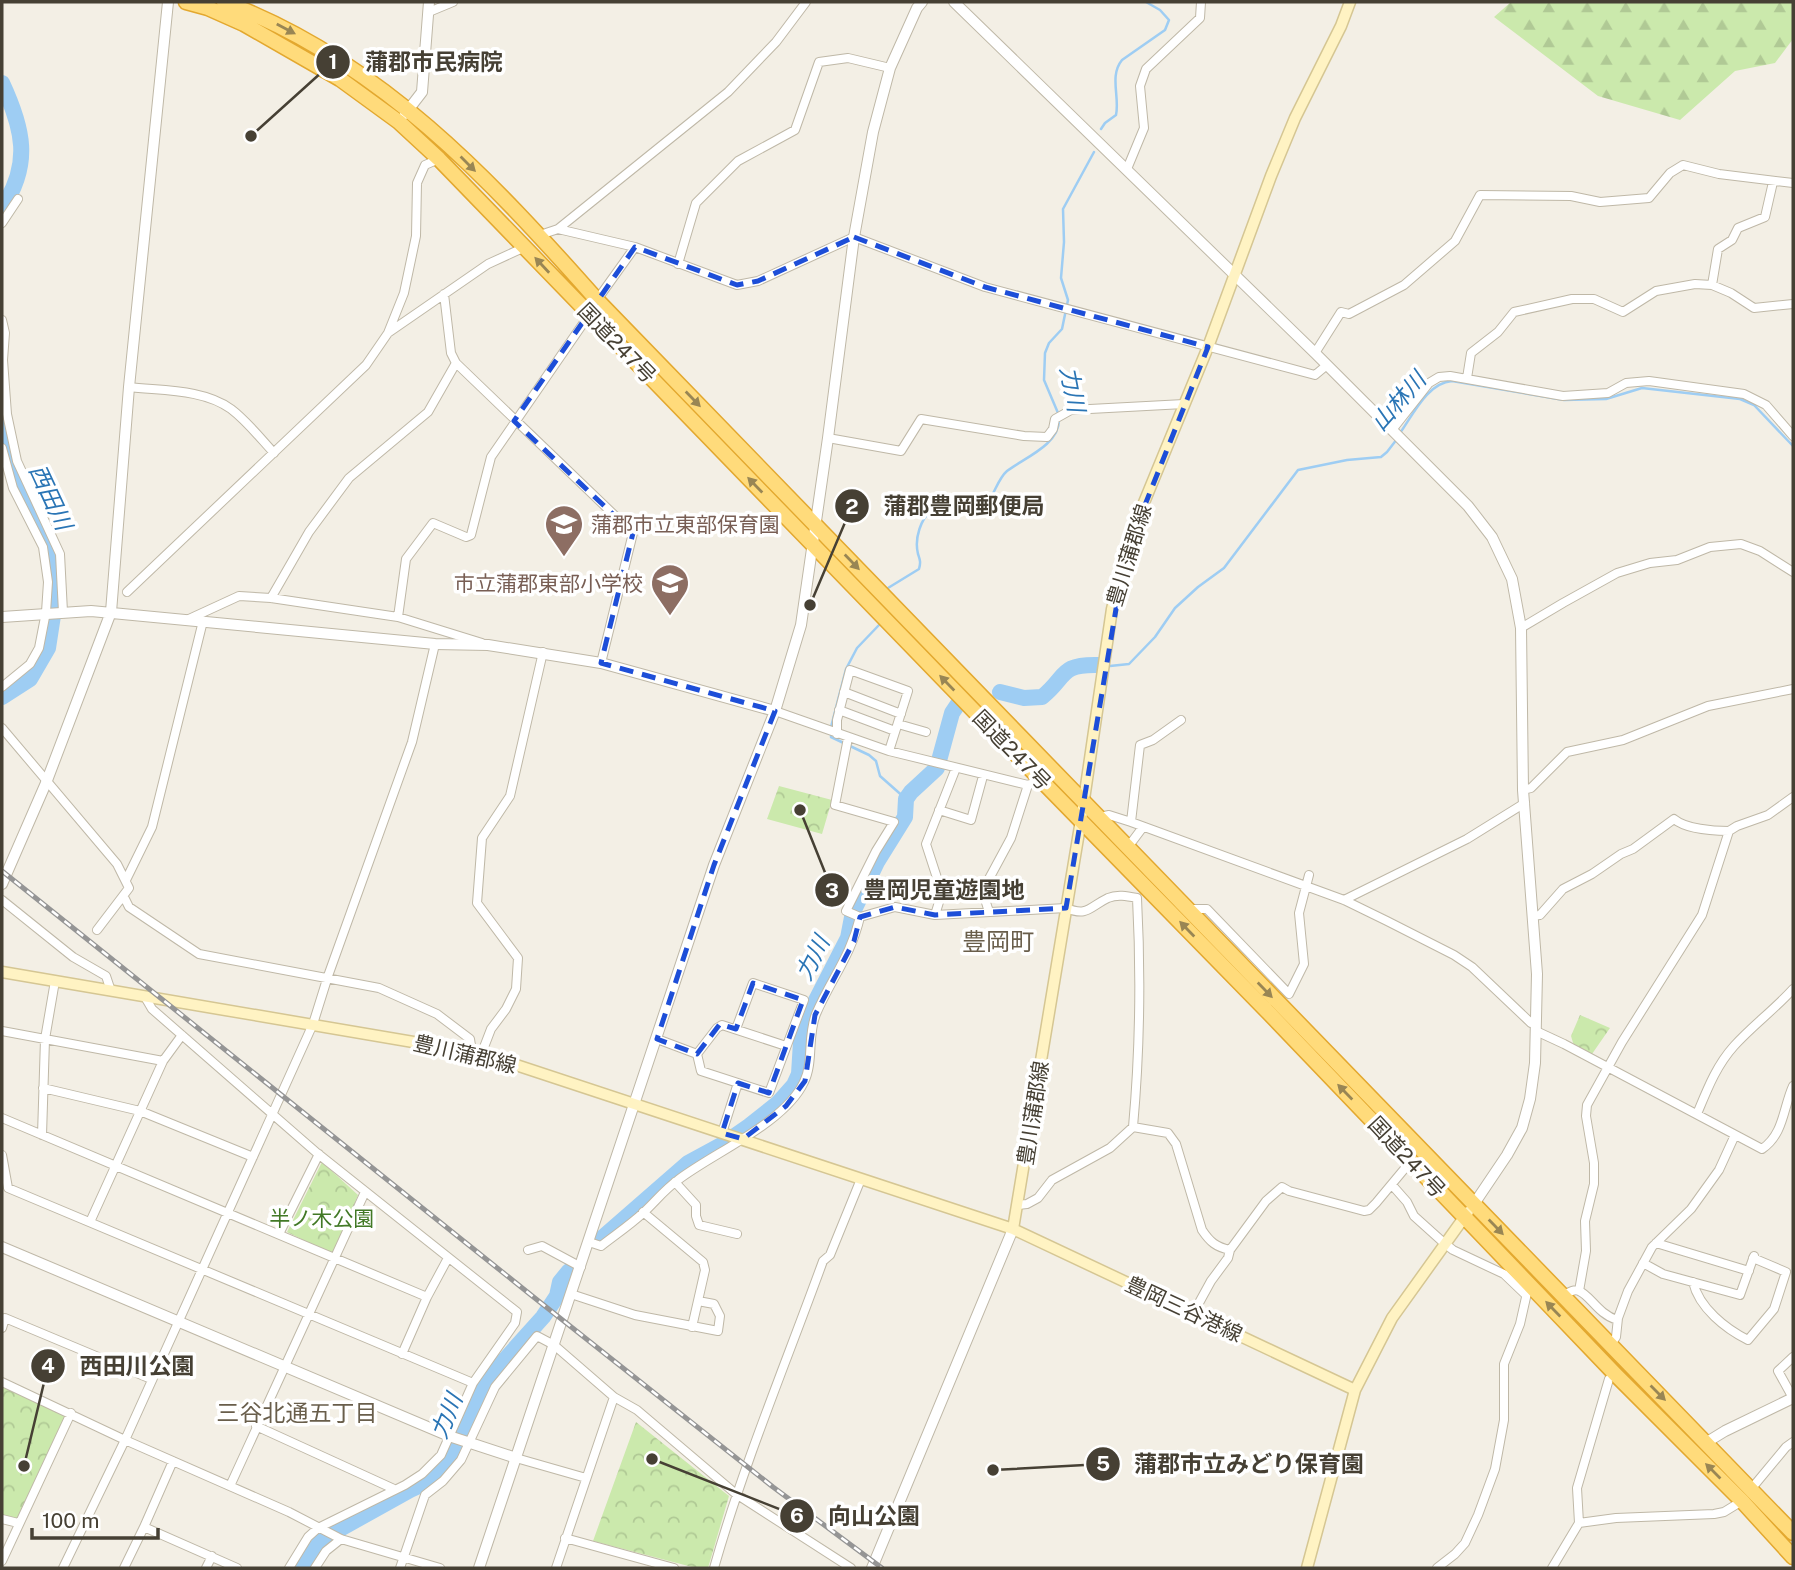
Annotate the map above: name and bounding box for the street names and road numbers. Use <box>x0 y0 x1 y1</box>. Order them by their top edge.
street label: 国道247号 <box>573 298 661 388</box>
street label: 豊川蒲郡線 <box>1102 501 1156 609</box>
street label: 国道247号 <box>968 705 1056 795</box>
street label: 豊川蒲郡線 <box>411 1030 519 1078</box>
street label: 豊川蒲郡線 <box>1012 1059 1054 1167</box>
street label: 国道247号 <box>1363 1111 1451 1203</box>
street label: 豊岡三谷港線 <box>1122 1271 1246 1347</box>

